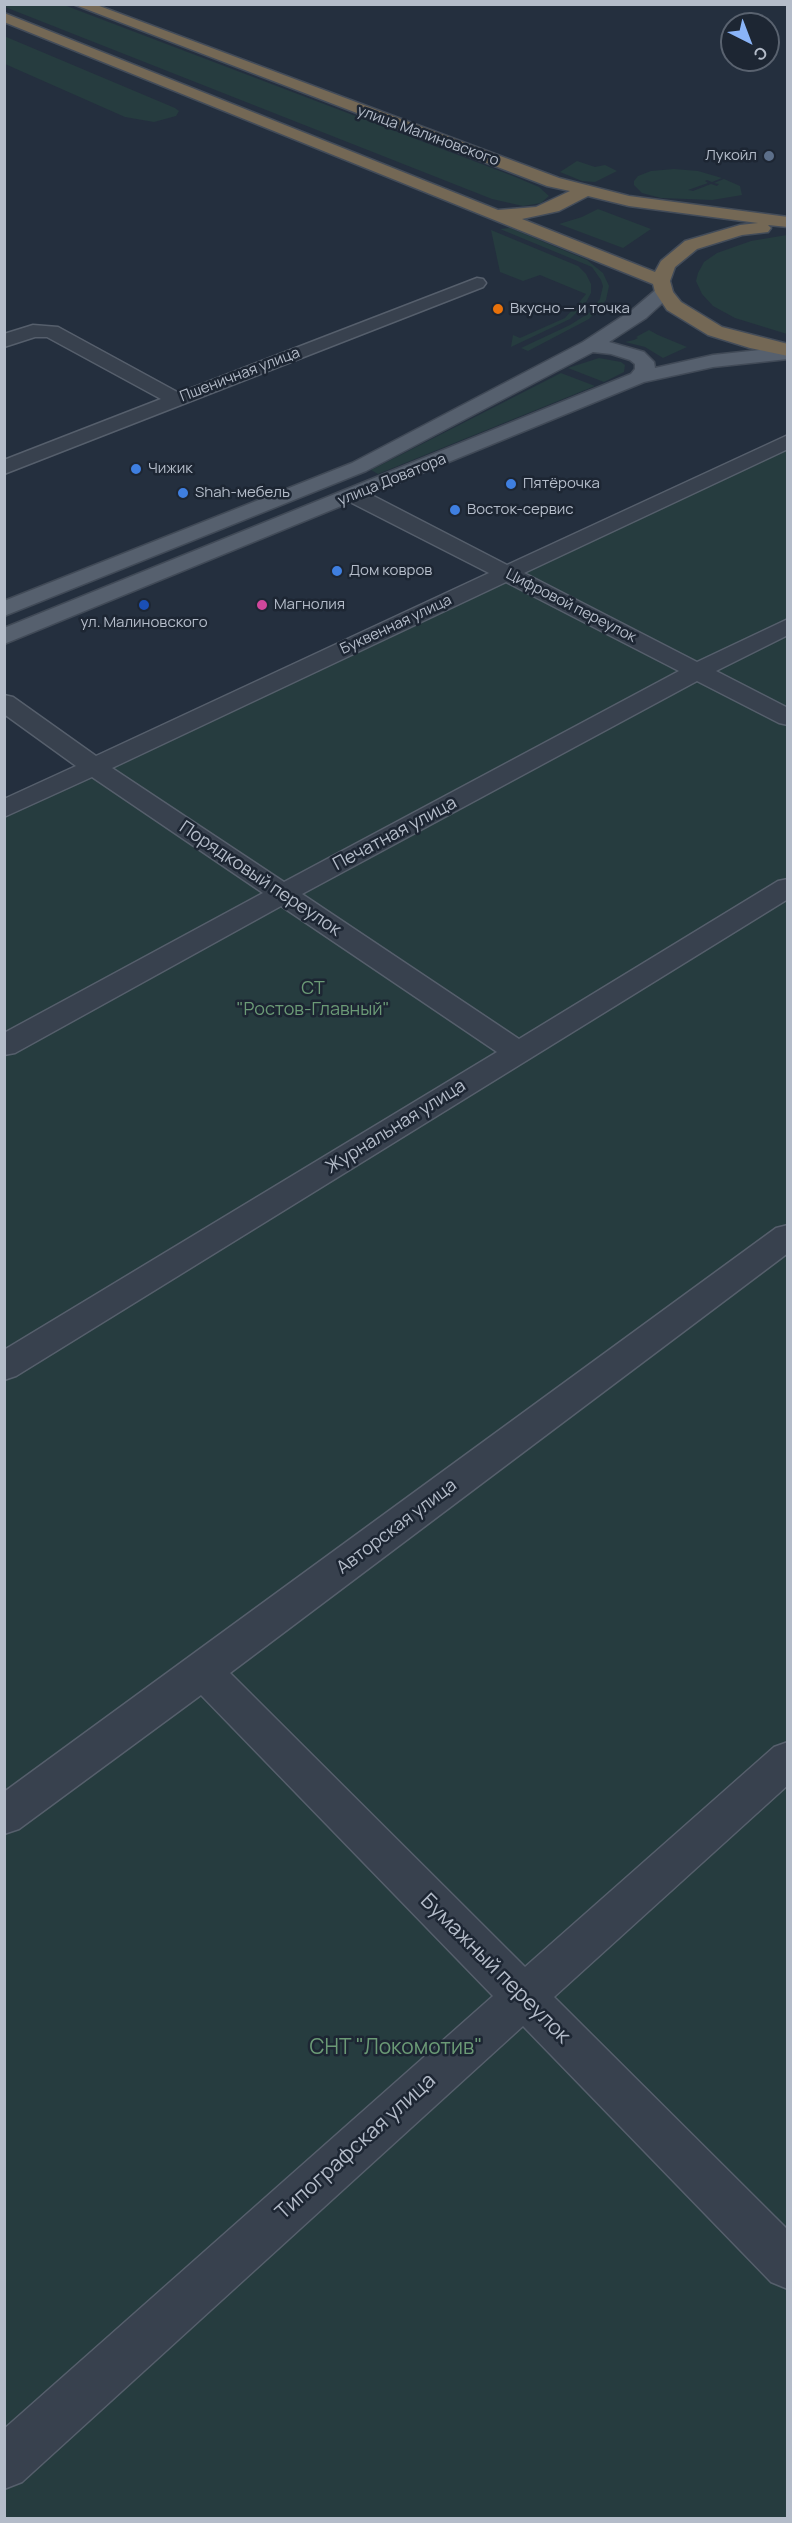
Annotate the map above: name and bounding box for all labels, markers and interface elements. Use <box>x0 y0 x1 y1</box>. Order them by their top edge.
north arrow <box>720 12 780 72</box>
text: С <box>749 42 772 66</box>
street label: улица Малиновского <box>355 102 501 170</box>
place label: Лукойл <box>705 147 757 165</box>
marker: Лукойл <box>762 149 776 163</box>
place label: Вкусно — и точка <box>510 300 630 318</box>
marker: Вкусно — и точка <box>491 302 505 316</box>
street label: Пшеничная улица <box>178 344 302 406</box>
street label: улица Доватора <box>335 450 449 510</box>
place label: Чижик <box>148 460 193 478</box>
marker: Чижик <box>129 462 143 476</box>
place label: Пятёрочка <box>523 475 600 493</box>
marker: Пятёрочка <box>504 477 518 491</box>
place label: Shah-мебель <box>195 484 290 502</box>
marker: Shah-мебель <box>176 486 190 500</box>
place label: Восток-сервис <box>467 501 574 519</box>
marker: Восток-сервис <box>448 503 462 517</box>
place label: Дом ковров <box>349 562 432 580</box>
marker: Дом ковров <box>330 564 344 578</box>
street label: Цифровой переулок <box>503 565 639 647</box>
street label: Буквенная улица <box>337 591 455 659</box>
place label: Магнолия <box>274 596 345 614</box>
marker: ул. Малиновского <box>137 598 151 612</box>
marker: Магнолия <box>255 598 269 612</box>
place label: ул. Малиновского <box>80 614 208 632</box>
street label: Печатная улица <box>329 792 461 876</box>
street label: Порядковый переулок <box>175 817 345 941</box>
park label: СТ "Ростов-Главный" <box>236 978 390 1020</box>
street label: Журнальная улица <box>322 1075 470 1179</box>
street label: Авторская улица <box>333 1475 461 1579</box>
street label: Бумажный переулок <box>415 1889 575 2049</box>
park label: СНТ "Локомотив" <box>310 2035 482 2061</box>
street label: Типографская улица <box>271 2068 441 2226</box>

